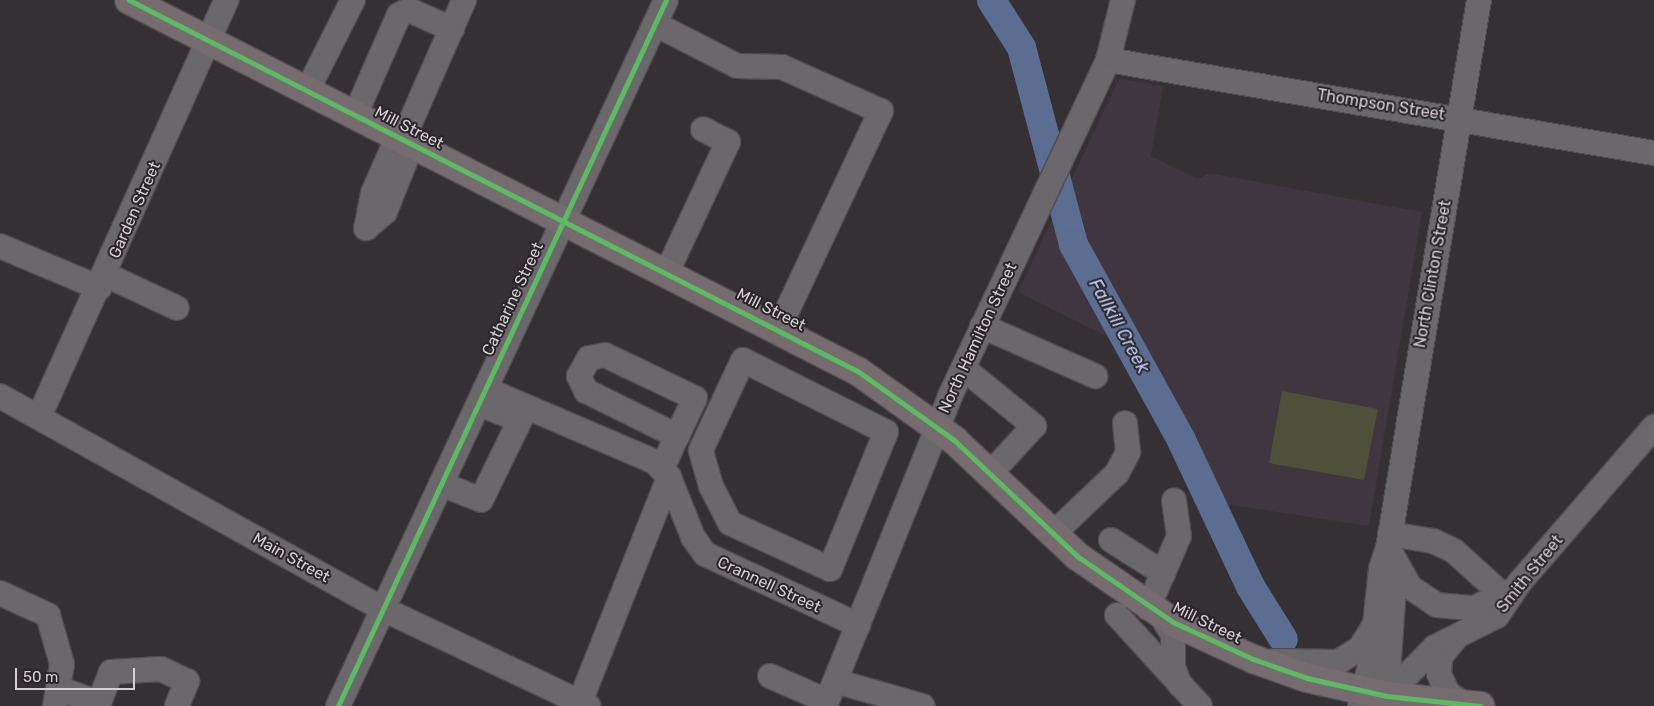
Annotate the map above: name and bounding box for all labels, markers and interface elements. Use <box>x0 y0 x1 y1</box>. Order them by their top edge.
street label: Thompson Street <box>1316 85 1446 125</box>
street label: Mill Street <box>371 103 447 153</box>
street label: Garden Street <box>105 159 165 261</box>
street label: North Clinton Street <box>1411 199 1455 349</box>
street label: Catharine Street <box>478 239 548 359</box>
street label: North Hamilton Street <box>935 260 1021 416</box>
water label: Fallkill Creek <box>1084 275 1154 377</box>
street label: Mill Street <box>733 285 809 335</box>
street label: Main Street <box>249 529 333 587</box>
street label: Smith Street <box>1493 531 1567 617</box>
street label: Crannell Street <box>714 553 824 617</box>
street label: Mill Street <box>1169 598 1245 648</box>
scale bar <box>18 658 138 690</box>
text: 50 m <box>23 668 58 686</box>

